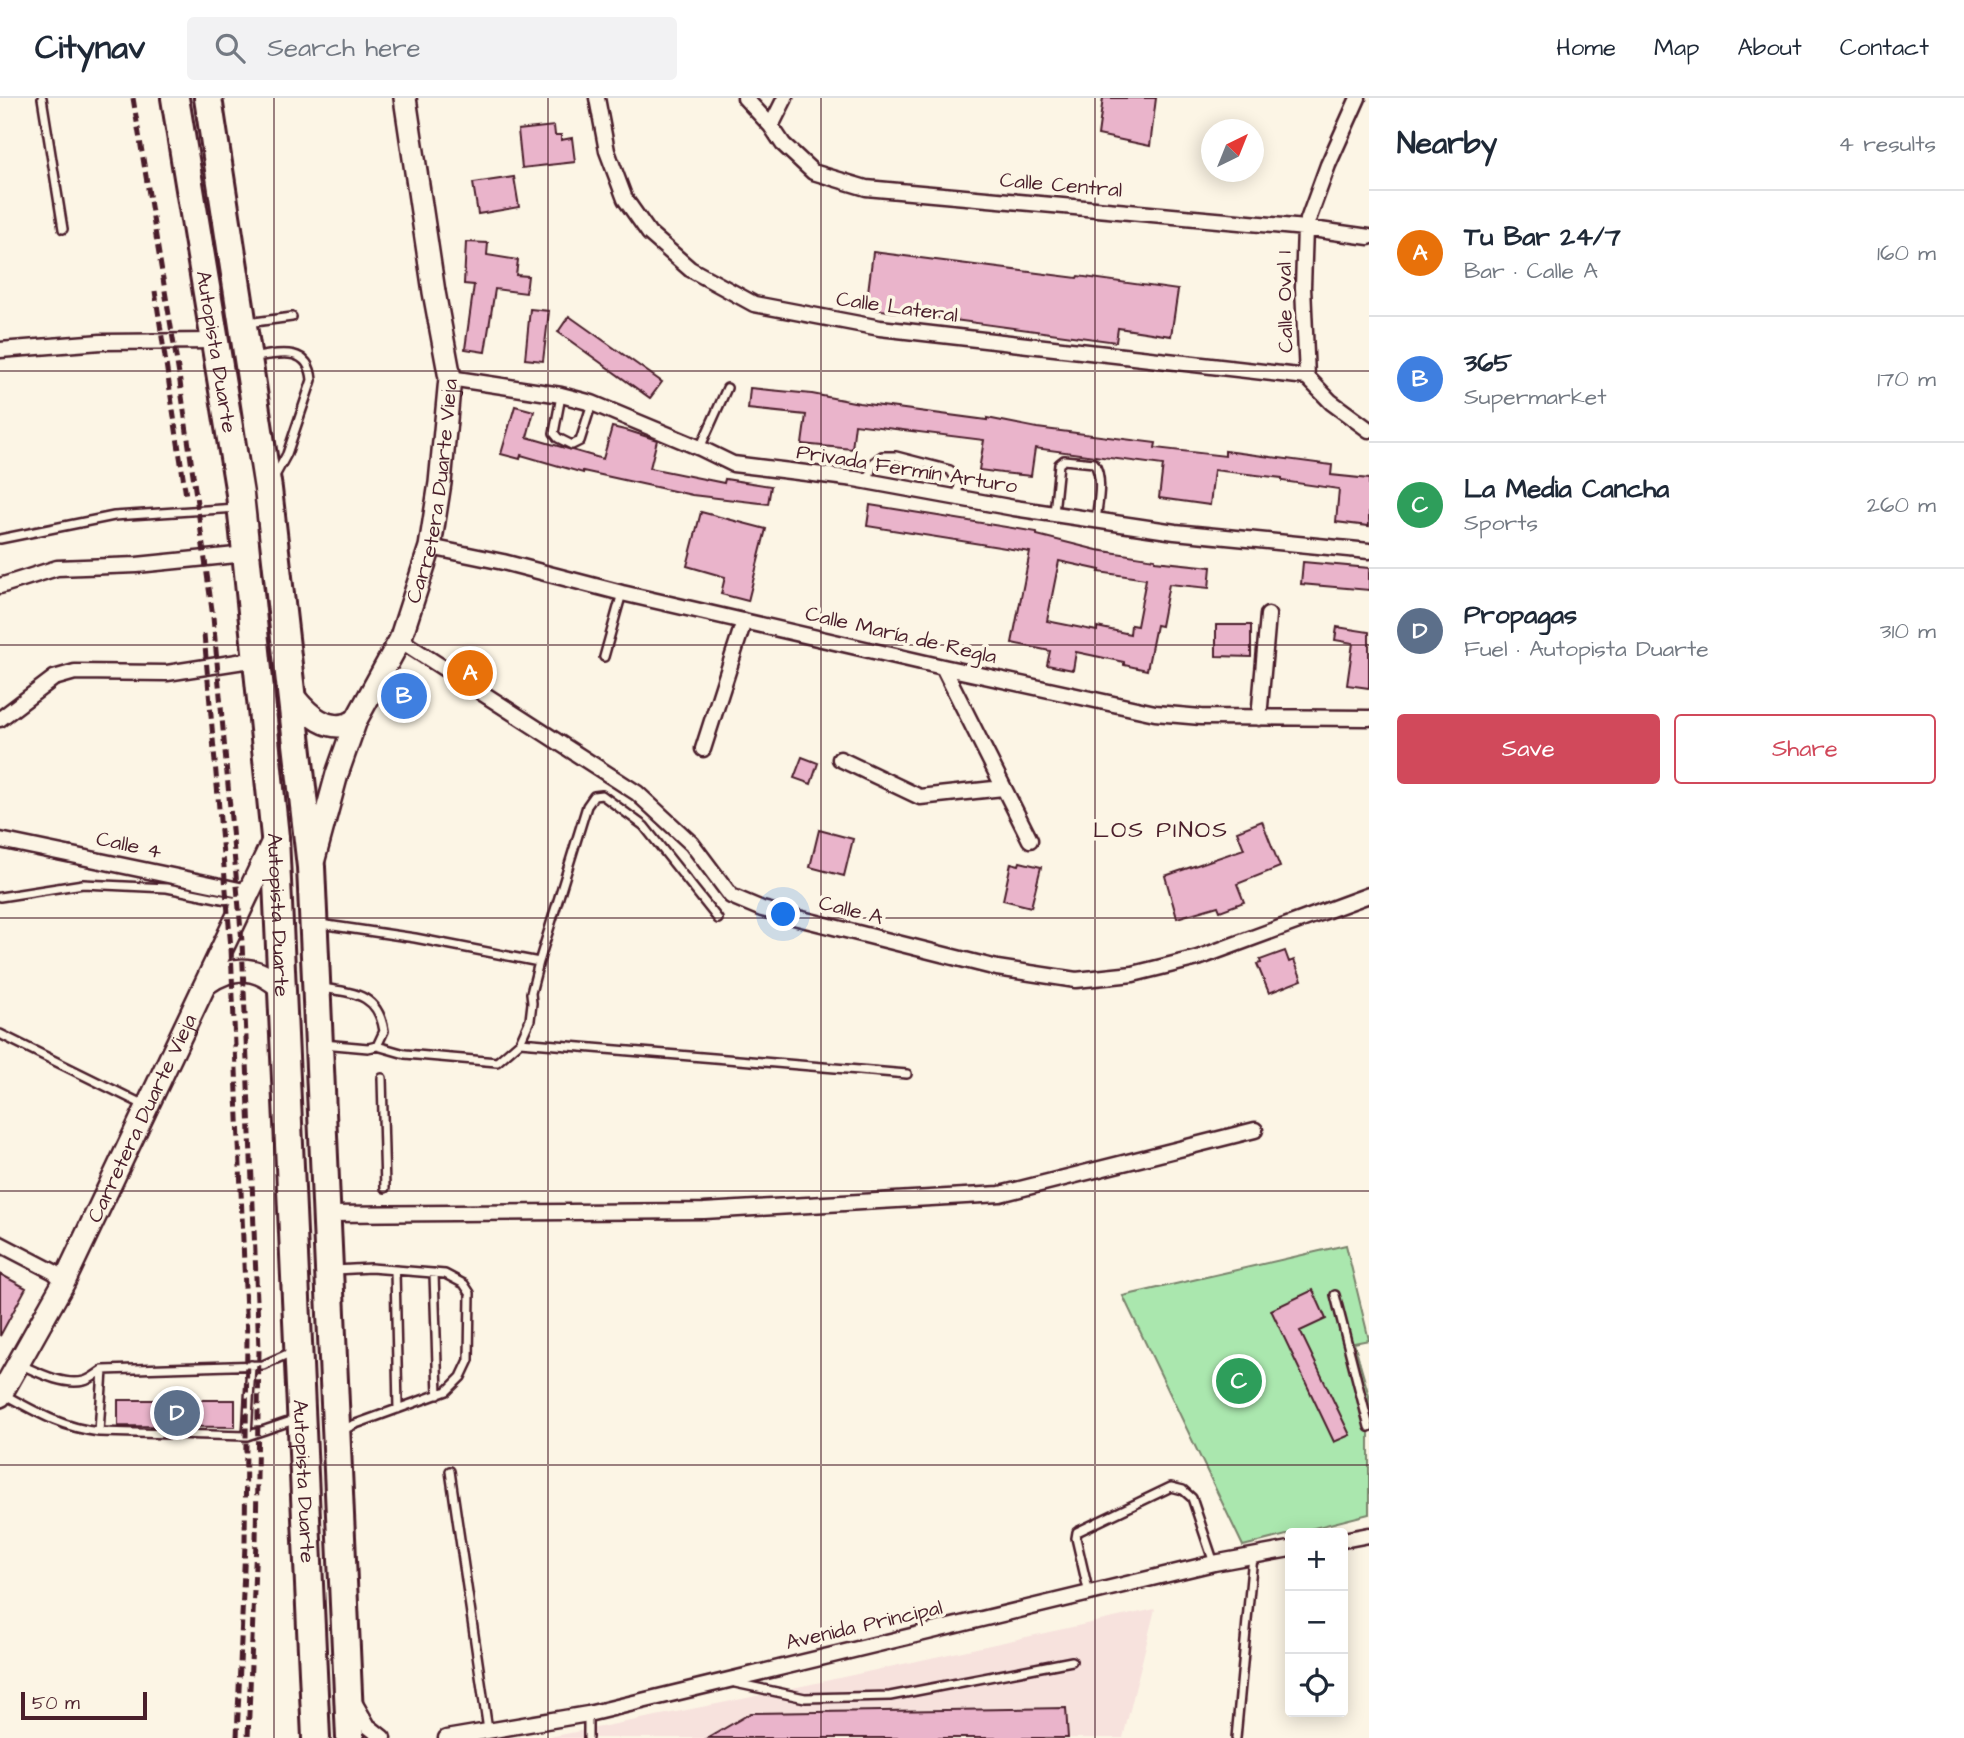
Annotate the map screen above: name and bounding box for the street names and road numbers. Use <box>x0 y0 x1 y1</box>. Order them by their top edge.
street label: Calle Central <box>999 165 1123 205</box>
street label: Calle Oval 1 <box>1270 250 1300 353</box>
street label: Autopista Duarte <box>189 268 244 435</box>
street label: Calle Lateral <box>834 284 960 330</box>
street label: Carretera Duarte Vieja <box>398 377 464 607</box>
street label: Privada Fermín Arturo <box>795 437 1020 501</box>
street label: Calle María de Regla <box>802 599 1000 673</box>
street label: Calle 4 <box>94 824 164 866</box>
street label: Autopista Duarte <box>260 832 297 997</box>
street label: Calle A <box>816 888 887 932</box>
street label: Carretera Duarte Vieja <box>80 1009 204 1227</box>
street label: Autopista Duarte <box>286 1399 323 1564</box>
street label: Avenida Principal <box>783 1593 945 1658</box>

